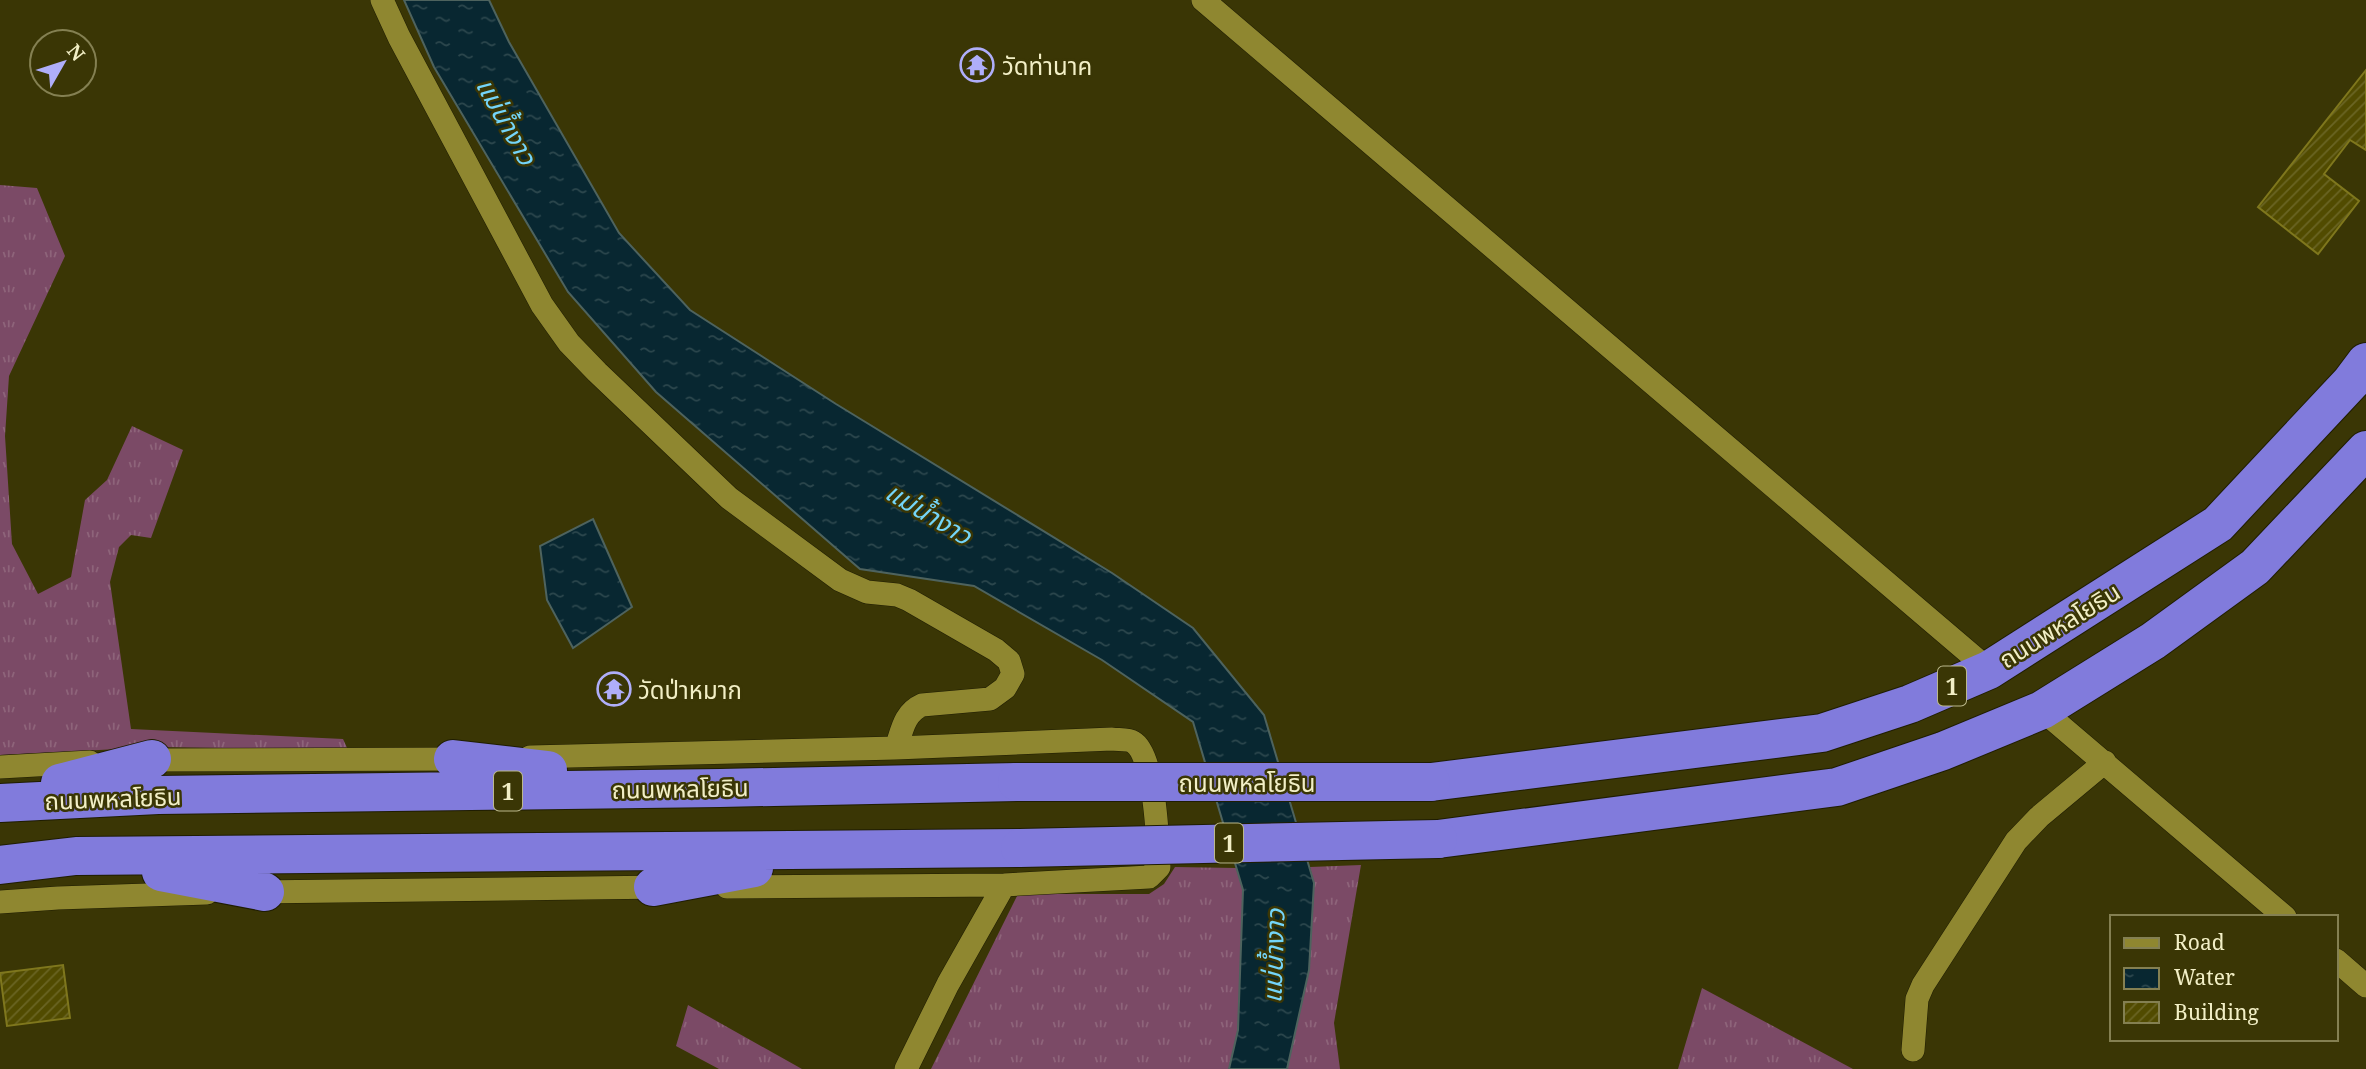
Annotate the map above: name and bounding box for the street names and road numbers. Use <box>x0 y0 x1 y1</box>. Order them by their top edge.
street label: ถนนพหลโยธิน <box>1992 575 2126 675</box>
road number: 1 <box>1938 666 1966 706</box>
street label: ถนนพหลโยธิน <box>1178 766 1316 799</box>
street label: ถนนพหลโยธิน <box>611 770 749 806</box>
road number: 1 <box>494 772 522 810</box>
street label: ถนนพหลโยธิน <box>44 779 182 817</box>
road number: 1 <box>1215 824 1243 862</box>

